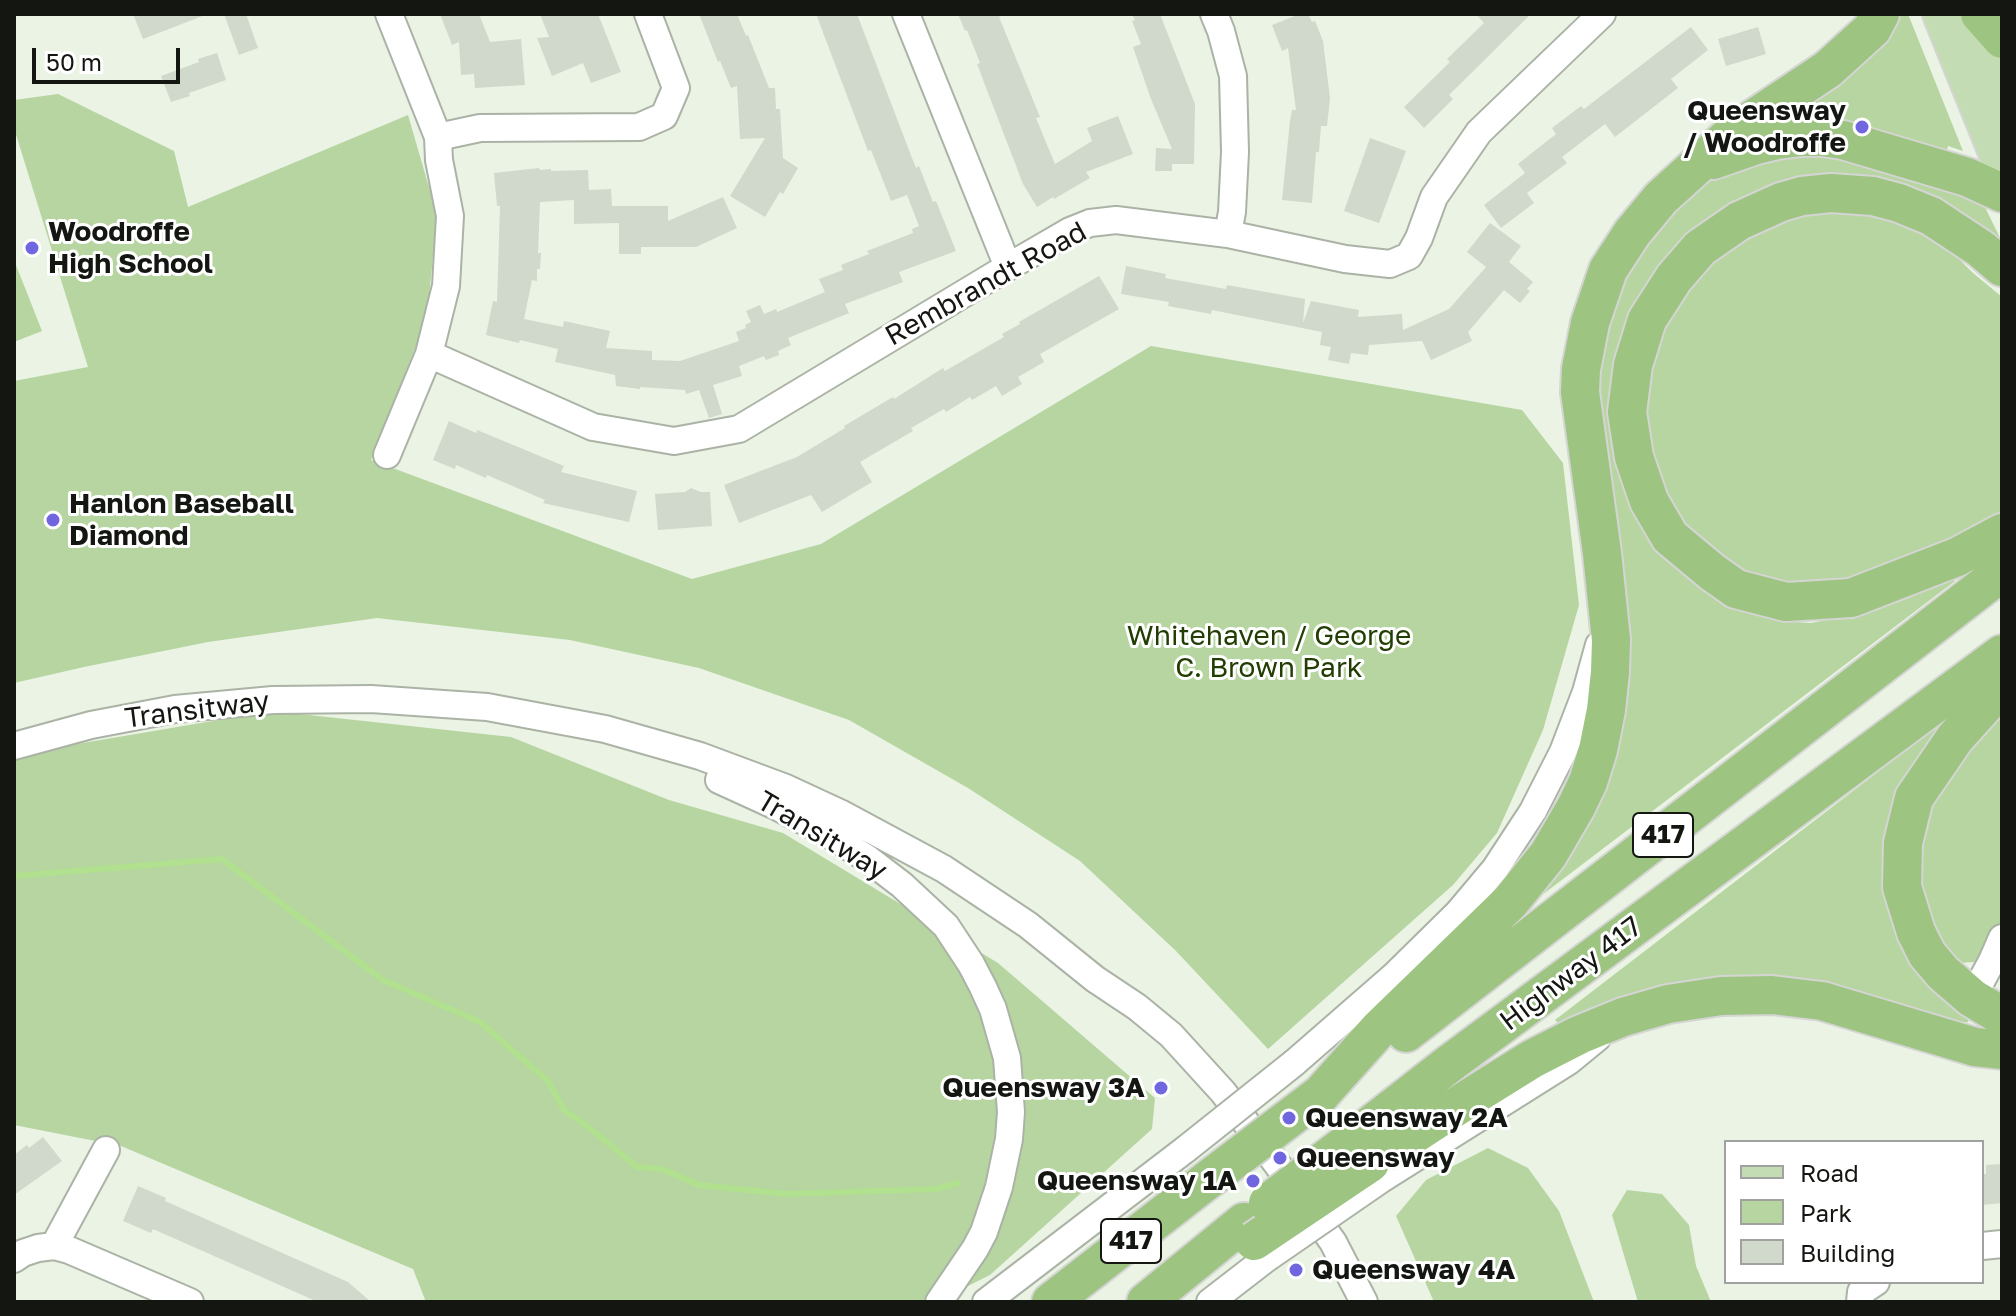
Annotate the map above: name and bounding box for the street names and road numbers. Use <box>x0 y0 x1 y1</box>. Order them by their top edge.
street label: Rembrandt Road <box>880 215 1092 353</box>
street label: Transitway <box>123 684 271 736</box>
street label: Transitway <box>751 784 893 888</box>
road number: 417 <box>1633 813 1693 857</box>
street label: Highway 417 <box>1494 910 1648 1038</box>
road number: 417 <box>1101 1219 1161 1263</box>

